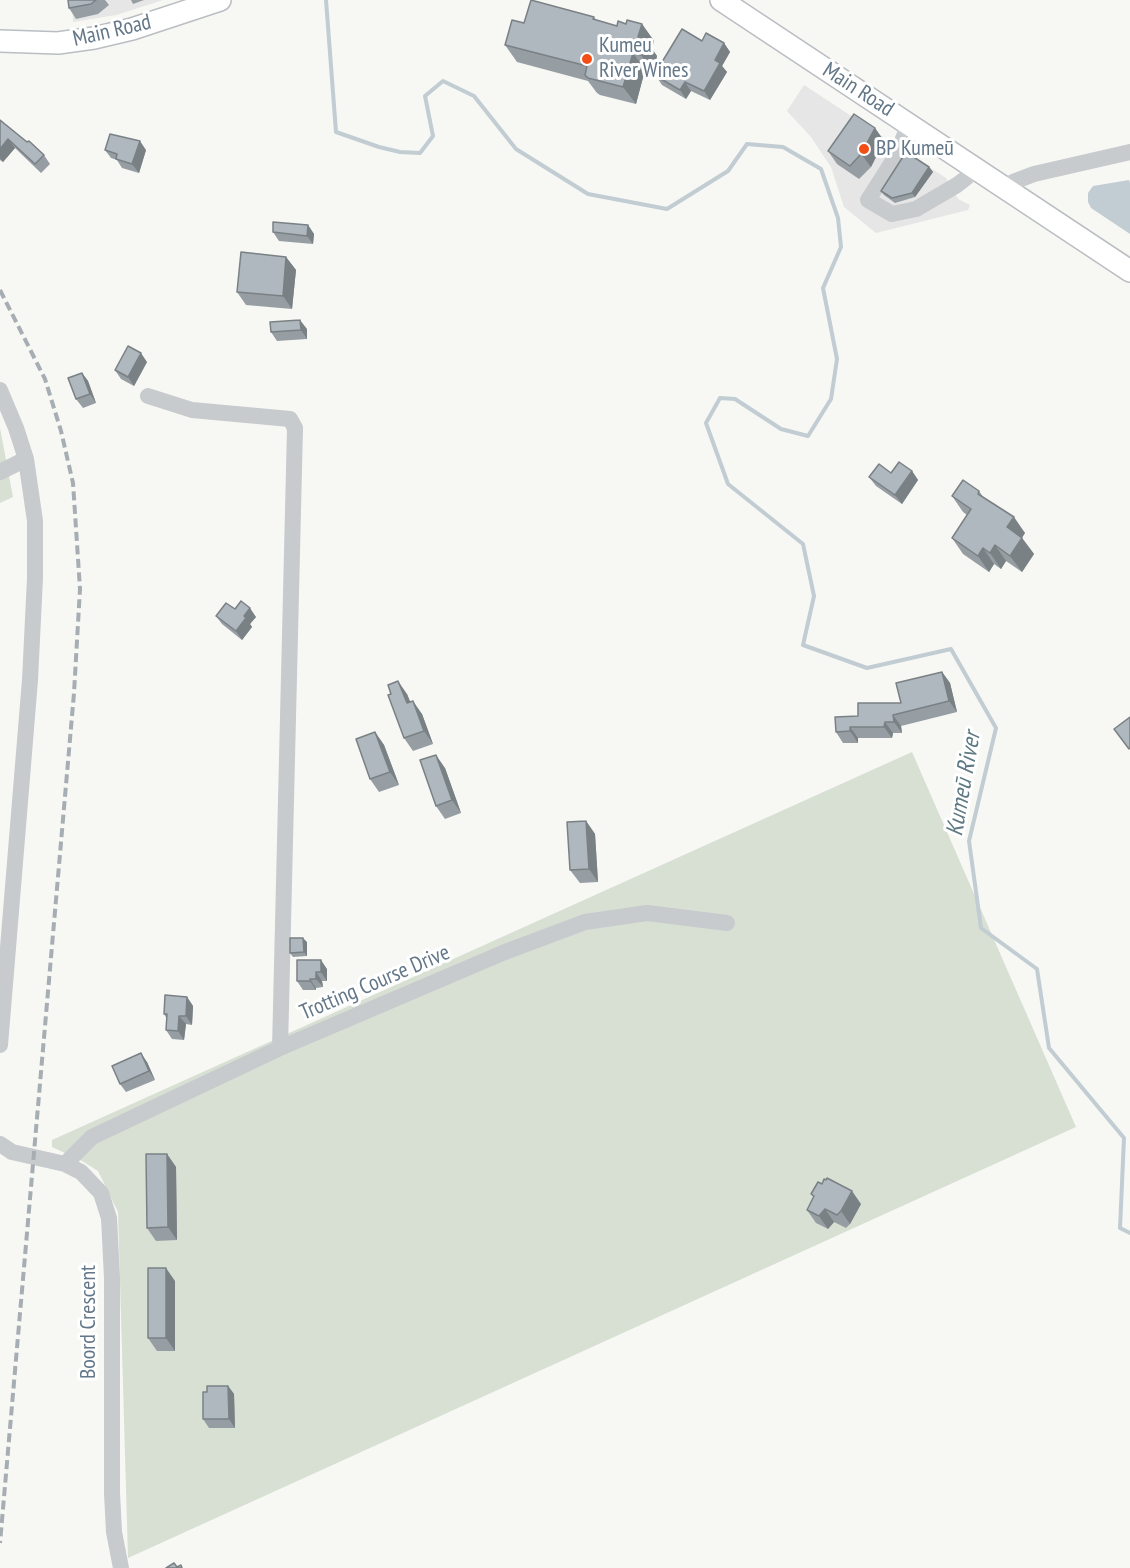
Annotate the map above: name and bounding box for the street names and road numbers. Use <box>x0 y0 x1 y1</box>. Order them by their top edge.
street label: Main Road <box>70 9 154 53</box>
street label: Main Road <box>817 57 899 123</box>
street label: Trotting Course Drive <box>296 940 454 1026</box>
street label: Boord Crescent <box>76 1265 102 1379</box>

